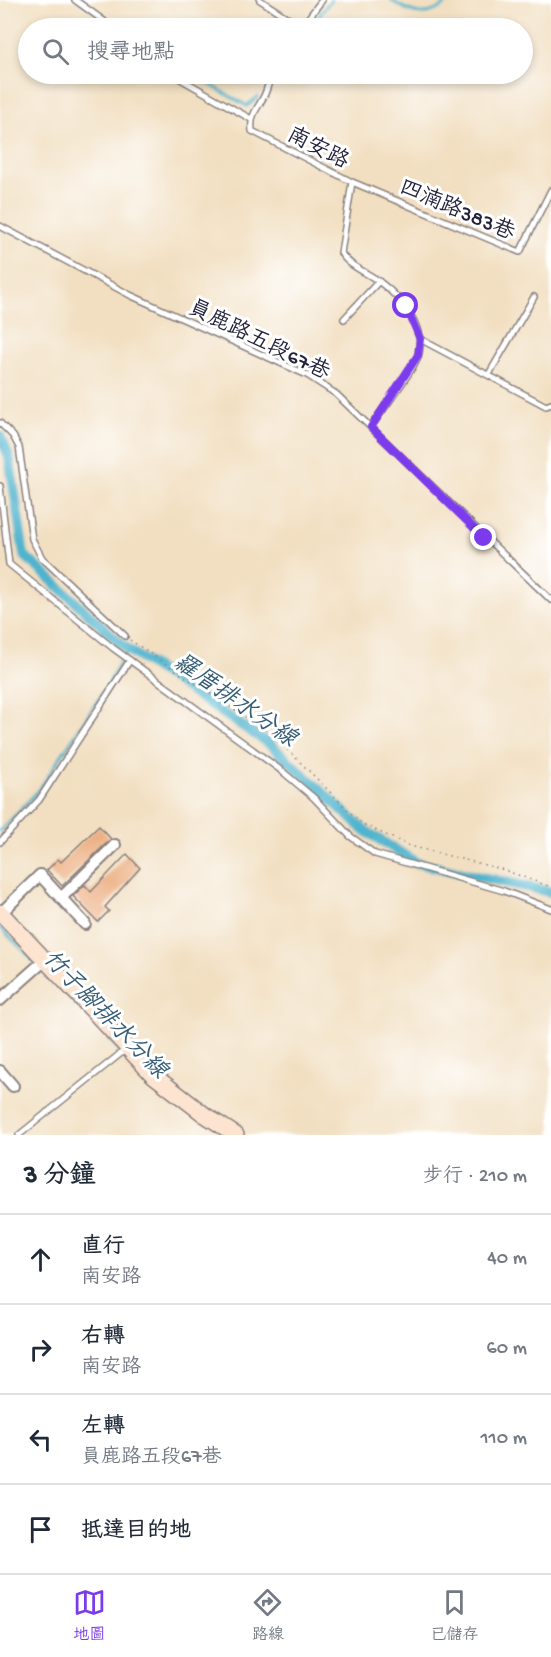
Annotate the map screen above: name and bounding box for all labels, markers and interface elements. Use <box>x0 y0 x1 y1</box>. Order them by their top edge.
search box <box>18 18 533 84</box>
icon: search <box>39 35 72 68</box>
text: 搜尋地點 <box>87 41 175 67</box>
street label: 南安路 <box>282 121 353 176</box>
street label: 四湳路383巷 <box>395 174 519 248</box>
route start <box>392 292 418 318</box>
street label: 員鹿路五段67巷 <box>183 294 334 387</box>
route end <box>470 524 496 550</box>
water label: 羅厝排水分線 <box>167 648 303 756</box>
water label: 竹子腳排水分線 <box>35 944 174 1087</box>
text: 3 分鐘 <box>24 1162 96 1193</box>
text: 步行 · 210 m <box>423 1166 527 1189</box>
text: 直行 <box>81 1235 125 1261</box>
icon: ahead <box>24 1243 57 1276</box>
text: 40 m <box>487 1248 527 1271</box>
text: 南安路 <box>81 1267 141 1290</box>
text: 右轉 <box>81 1325 125 1351</box>
icon: right <box>24 1333 57 1366</box>
text: 60 m <box>487 1338 527 1361</box>
text: 南安路 <box>81 1357 141 1380</box>
text: 左轉 <box>81 1415 125 1441</box>
icon: left <box>24 1423 57 1456</box>
text: 110 m <box>481 1428 527 1451</box>
text: 員鹿路五段67巷 <box>81 1447 222 1470</box>
icon: arrive <box>24 1513 57 1546</box>
text: 抵達目的地 <box>81 1519 191 1545</box>
tab: 地圖 <box>73 1586 106 1646</box>
tab: 路線 <box>251 1586 284 1646</box>
tab: 已儲存 <box>430 1586 478 1646</box>

